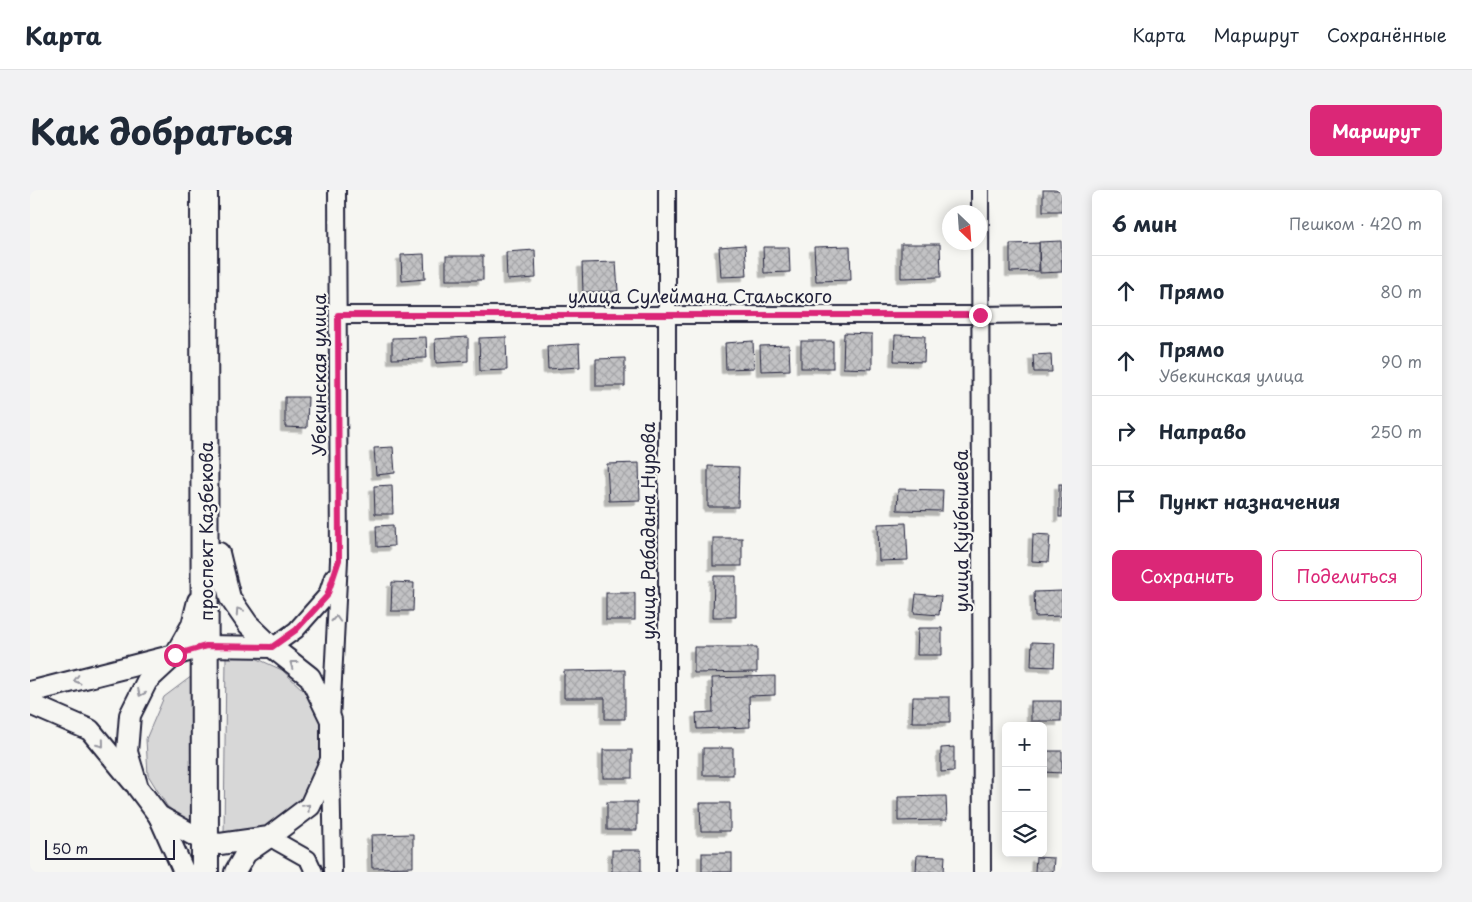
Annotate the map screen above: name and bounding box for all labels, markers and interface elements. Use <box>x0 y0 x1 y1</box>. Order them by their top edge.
text: Карта <box>25 17 102 53</box>
text: Карта <box>1133 21 1185 48</box>
text: Маршрут <box>1213 21 1299 48</box>
text: Сохранённые <box>1327 21 1447 48</box>
text: Как добраться <box>30 104 294 157</box>
button: Маршрут <box>1310 105 1442 156</box>
north arrow <box>942 205 987 250</box>
text: 6 мин <box>1112 207 1178 239</box>
text: Пешком · 420 m <box>1289 211 1422 235</box>
icon: ahead <box>1112 277 1140 305</box>
text: Прямо <box>1159 277 1224 305</box>
text: 80 m <box>1380 279 1422 303</box>
street label: улица Сулеймана Стальского <box>568 282 832 309</box>
street label: Убекинская улица <box>305 293 332 457</box>
route end <box>969 304 992 327</box>
text: Прямо <box>1159 335 1224 363</box>
icon: ahead <box>1112 347 1140 375</box>
text: 90 m <box>1381 349 1422 373</box>
text: Убекинская улица <box>1159 363 1304 387</box>
icon: right <box>1112 417 1140 445</box>
text: Направо <box>1159 417 1246 445</box>
text: 250 m <box>1371 419 1422 443</box>
street label: улица Рабадана Нурова <box>634 421 661 640</box>
street label: проспект Казбекова <box>192 440 219 621</box>
street label: улица Куйбышева <box>947 449 974 612</box>
icon: arrive <box>1112 487 1140 515</box>
text: Пункт назначения <box>1159 487 1340 515</box>
button: Сохранить <box>1112 550 1262 601</box>
button: Поделиться <box>1272 550 1422 601</box>
one-way arrow <box>236 608 245 617</box>
one-way arrow <box>331 615 341 623</box>
route start <box>164 644 187 667</box>
one-way arrow <box>289 661 299 670</box>
one-way arrow <box>72 674 81 685</box>
one-way arrow <box>137 688 147 697</box>
map controls <box>1002 722 1047 857</box>
button: + <box>1002 722 1047 767</box>
one-way arrow <box>96 738 104 747</box>
button: − <box>1002 767 1047 812</box>
one-way arrow <box>301 803 310 812</box>
button: layers <box>1002 812 1047 857</box>
scale bar <box>45 837 175 860</box>
text: 50 m <box>52 838 88 859</box>

